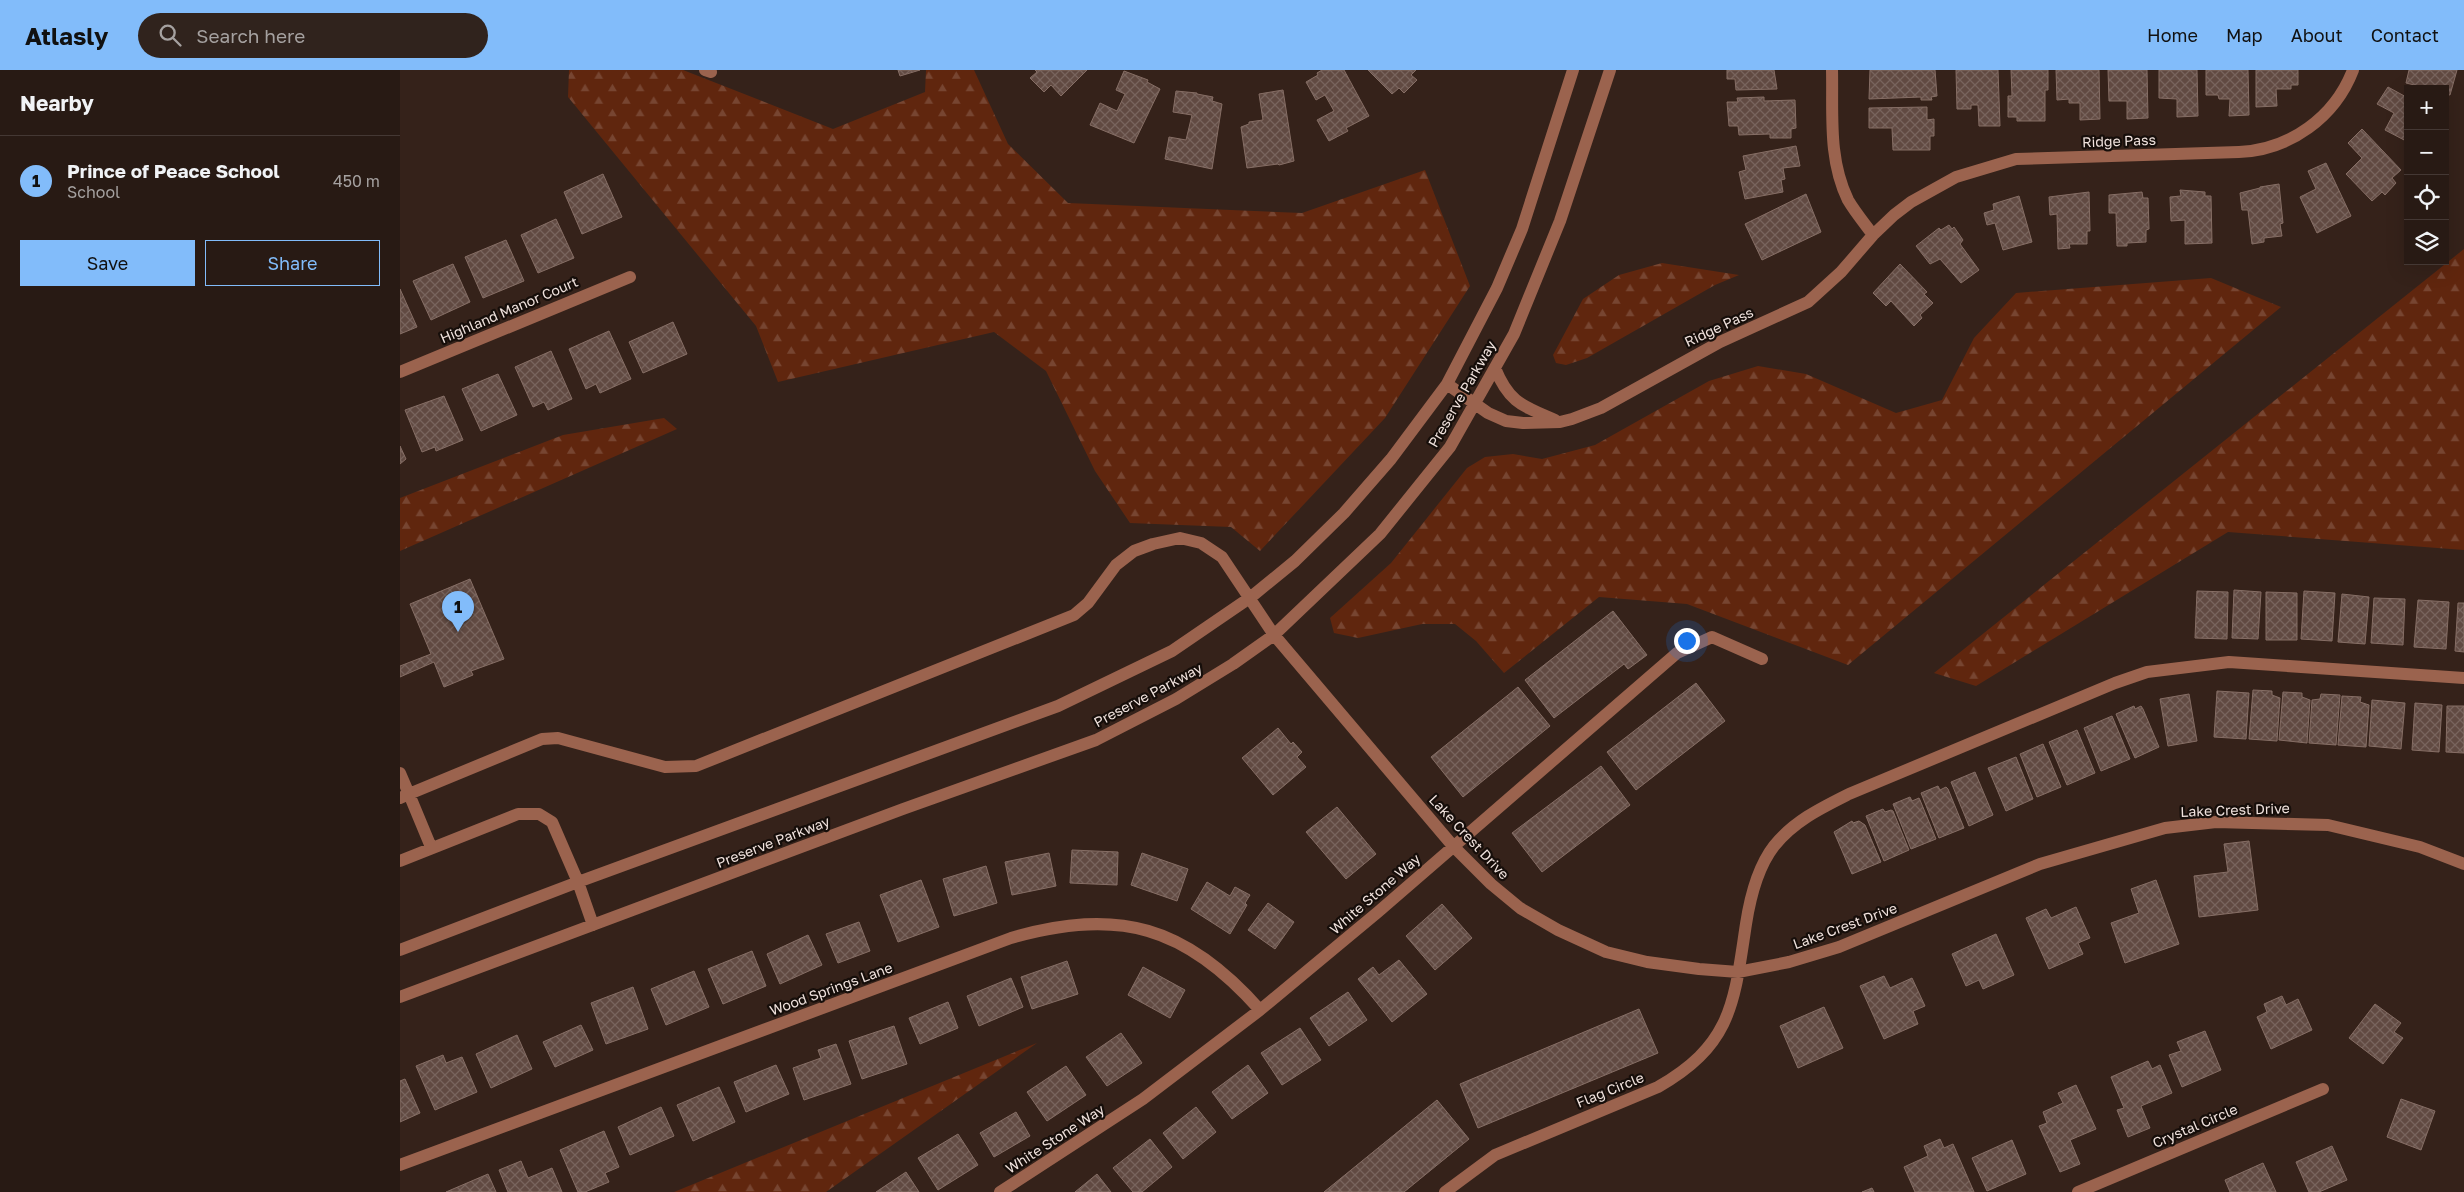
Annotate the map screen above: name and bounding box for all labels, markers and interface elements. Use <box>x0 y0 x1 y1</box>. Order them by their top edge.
search box <box>138 13 488 58</box>
text: Atlasly <box>25 21 108 50</box>
icon: search <box>156 21 184 49</box>
text: Search here <box>196 24 305 47</box>
text: Home <box>2147 24 2198 46</box>
text: Map <box>2226 24 2263 46</box>
text: About <box>2291 24 2343 46</box>
text: Contact <box>2371 24 2439 46</box>
map controls <box>2404 85 2449 265</box>
button: + <box>2404 85 2449 130</box>
text: Nearby <box>20 90 94 116</box>
button: − <box>2404 130 2449 175</box>
street label: Ridge Pass <box>2082 131 2156 150</box>
text: Prince of Peace School <box>67 159 280 182</box>
text: 1 <box>32 171 40 191</box>
text: 450 m <box>333 171 380 191</box>
button: locate <box>2404 175 2449 220</box>
text: School <box>67 182 120 202</box>
button: layers <box>2404 220 2449 265</box>
button: Save <box>20 240 195 286</box>
button: Share <box>205 240 380 286</box>
street label: Highland Manor Court <box>437 273 580 346</box>
street label: Ridge Pass <box>1682 303 1756 350</box>
street label: Preserve Parkway <box>1424 337 1499 450</box>
pin: 1 <box>442 591 474 632</box>
your location <box>1674 628 1700 654</box>
street label: Preserve Parkway <box>1091 659 1205 730</box>
street label: Lake Crest Drive <box>1426 791 1513 882</box>
street label: Lake Crest Drive <box>2180 799 2290 820</box>
street label: Preserve Parkway <box>714 812 832 871</box>
street label: White Stone Way <box>1326 850 1423 938</box>
street label: Lake Crest Drive <box>1790 899 1899 952</box>
street label: Wood Springs Lane <box>767 958 895 1019</box>
street label: Flag Circle <box>1573 1068 1646 1111</box>
street label: White Stone Way <box>1002 1100 1107 1177</box>
street label: Crystal Circle <box>2150 1100 2240 1151</box>

